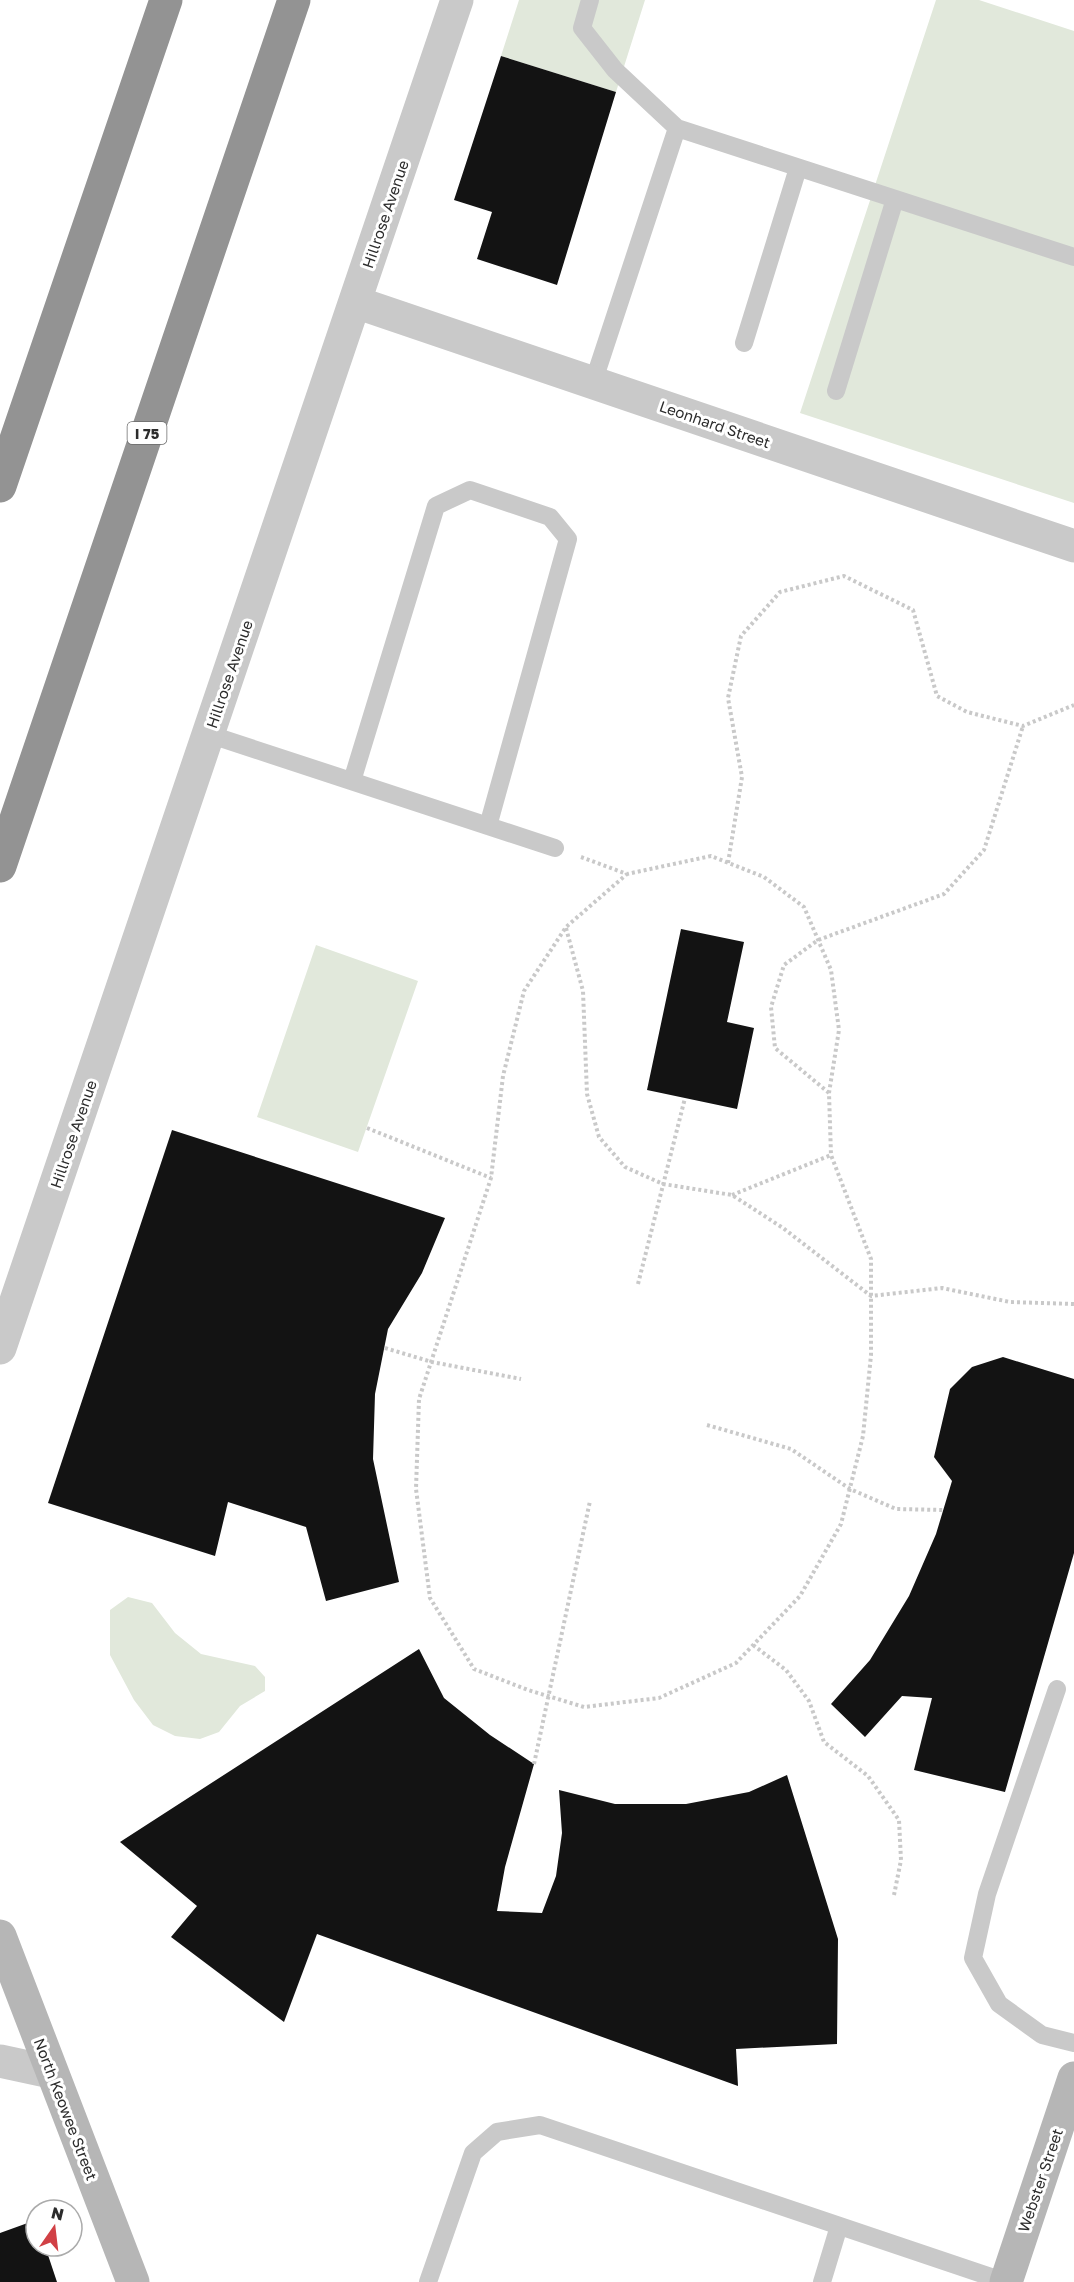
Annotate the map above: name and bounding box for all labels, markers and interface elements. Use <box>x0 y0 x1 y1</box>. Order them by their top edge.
street label: Hillrose Avenue <box>358 157 412 270</box>
street label: Leonhard Street <box>657 397 773 451</box>
road number: I 75 <box>128 422 166 444</box>
street label: Hillrose Avenue <box>202 617 256 730</box>
street label: Hillrose Avenue <box>46 1077 100 1190</box>
street label: North Keowee Street <box>31 2035 101 2183</box>
street label: Webster Street <box>1014 2126 1066 2234</box>
north arrow <box>24 2198 84 2258</box>
text: N <box>49 2202 66 2225</box>

